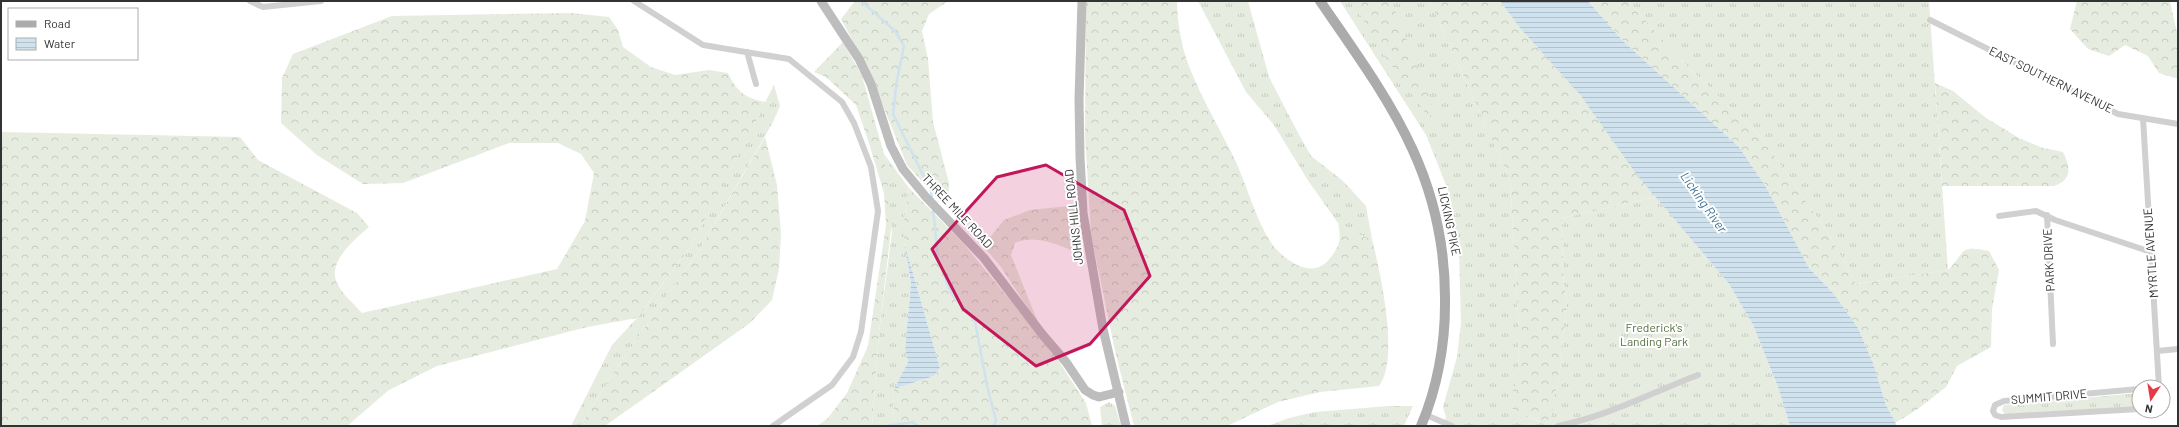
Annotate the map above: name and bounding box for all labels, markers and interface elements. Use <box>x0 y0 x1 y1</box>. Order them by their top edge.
legend <box>8 8 138 60</box>
text: Road <box>44 16 71 30</box>
text: Water <box>44 36 76 50</box>
street label: EAST SOUTHERN AVENUE <box>1987 43 2116 115</box>
street label: JOHNS HILL ROAD <box>1061 169 1085 266</box>
water label: Licking River <box>1677 169 1731 236</box>
street label: THREE MILE ROAD <box>920 170 996 250</box>
street label: LICKING PIKE <box>1436 185 1464 257</box>
street label: MYRTLE AVENUE <box>2140 208 2160 298</box>
street label: PARK DRIVE <box>2039 228 2057 292</box>
park label: Frederick's Landing Park <box>1620 320 1688 348</box>
north arrow <box>2131 379 2171 419</box>
street label: SUMMIT DRIVE <box>2010 386 2088 406</box>
text: N <box>2144 402 2154 416</box>

